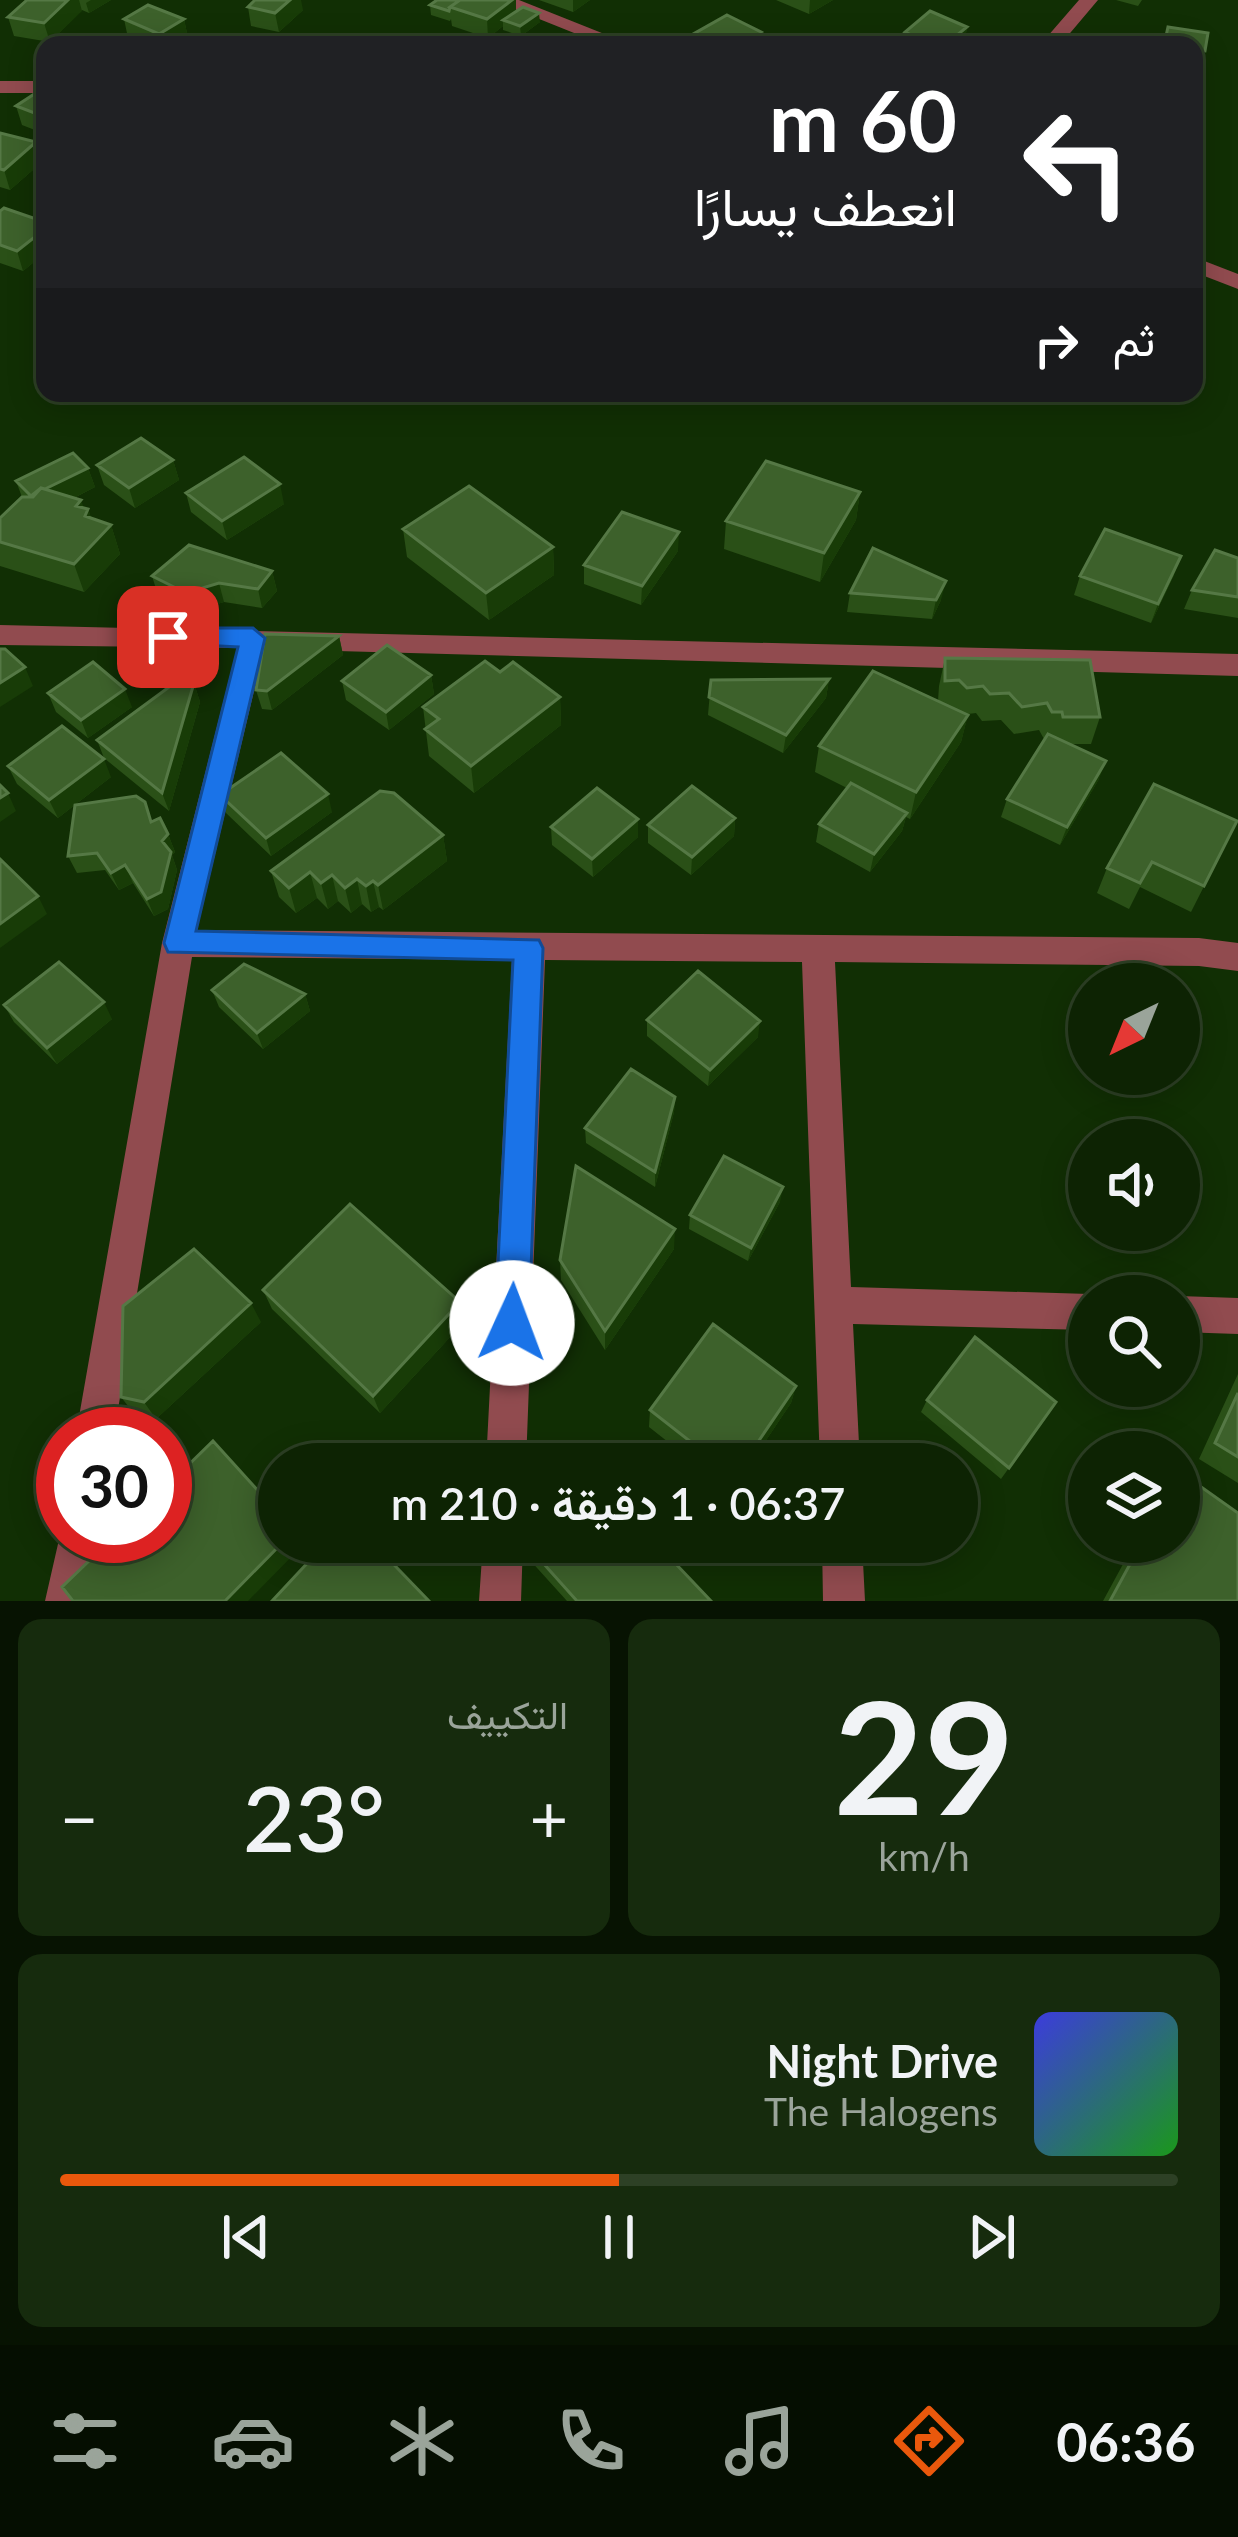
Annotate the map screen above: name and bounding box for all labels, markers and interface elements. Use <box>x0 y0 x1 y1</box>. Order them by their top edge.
text: 60 m <box>769 69 957 170</box>
icon: left <box>999 84 1155 240</box>
text: انعطف يسارًا <box>694 173 957 238</box>
icon: right <box>1023 312 1089 378</box>
text: ثم <box>1113 312 1155 366</box>
pin <box>117 586 219 688</box>
icon: arrive <box>135 604 201 670</box>
north arrow <box>1068 963 1200 1095</box>
map controls <box>1068 963 1200 1563</box>
button: sound <box>1068 1119 1200 1251</box>
position arrow <box>449 1260 575 1386</box>
button: search <box>1068 1275 1200 1407</box>
speed limit sign: 30 <box>36 1407 192 1563</box>
button: layers <box>1068 1431 1200 1563</box>
text: 06:37 · 1 دقيقة · 210 m <box>391 1476 845 1530</box>
text: 29 <box>834 1661 1014 1848</box>
text: التكييف <box>447 1691 568 1737</box>
text: 23° <box>243 1763 385 1871</box>
text: − <box>60 1778 98 1857</box>
text: + <box>530 1778 568 1857</box>
text: km/h <box>878 1833 970 1879</box>
text: Night Drive <box>767 2034 998 2088</box>
text: The Halogens <box>764 2088 998 2134</box>
icon: previous <box>213 2204 279 2270</box>
icon: pause <box>586 2204 652 2270</box>
icon: next <box>959 2204 1025 2270</box>
icon: filters <box>43 2399 127 2483</box>
icon: car <box>211 2399 295 2483</box>
icon: climate <box>380 2399 464 2483</box>
icon: phone <box>549 2399 633 2483</box>
icon: music <box>718 2399 802 2483</box>
icon: directions <box>887 2399 971 2483</box>
text: 06:36 <box>1056 2409 1196 2474</box>

